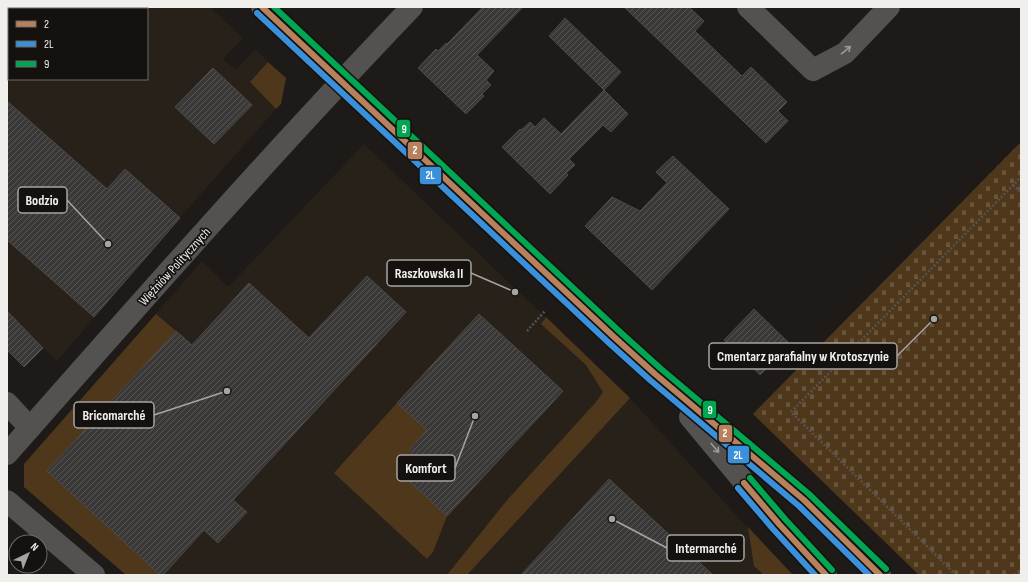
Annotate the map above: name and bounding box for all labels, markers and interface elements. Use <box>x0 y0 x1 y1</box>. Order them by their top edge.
legend <box>8 8 148 80</box>
text: 2 <box>44 17 49 32</box>
text: 2L <box>44 37 54 52</box>
one-way arrow <box>841 46 851 55</box>
text: 9 <box>44 57 49 72</box>
line badge: 9 <box>396 119 411 138</box>
text: 9 <box>401 123 407 136</box>
line badge: 2 <box>407 141 423 160</box>
text: 2 <box>413 144 418 157</box>
line badge: 2L <box>419 166 442 185</box>
text: 2L <box>425 169 435 182</box>
callout: Bodzio <box>18 187 67 213</box>
text: Bodzio <box>25 192 59 209</box>
street label: Więźniów Politycznych <box>136 224 214 309</box>
callout: Raszkowska II <box>387 260 471 286</box>
text: Raszkowska II <box>395 265 463 282</box>
callout: Cmentarz parafialny w Krotoszynie <box>709 343 897 369</box>
text: Cmentarz parafialny w Krotoszynie <box>717 348 889 365</box>
line badge: 9 <box>702 400 717 419</box>
callout: Bricomarché <box>74 402 154 428</box>
text: 9 <box>707 404 713 417</box>
text: Bricomarché <box>82 407 146 424</box>
line badge: 2 <box>718 424 733 443</box>
text: 2 <box>723 427 728 440</box>
one-way arrow <box>711 442 720 453</box>
line badge: 2L <box>727 445 750 464</box>
text: 2L <box>733 449 743 462</box>
callout: Komfort <box>397 455 455 481</box>
text: Komfort <box>405 460 447 477</box>
north arrow <box>8 534 48 574</box>
callout: Intermarché <box>667 535 744 561</box>
text: N <box>28 540 41 554</box>
text: Intermarché <box>675 540 737 557</box>

